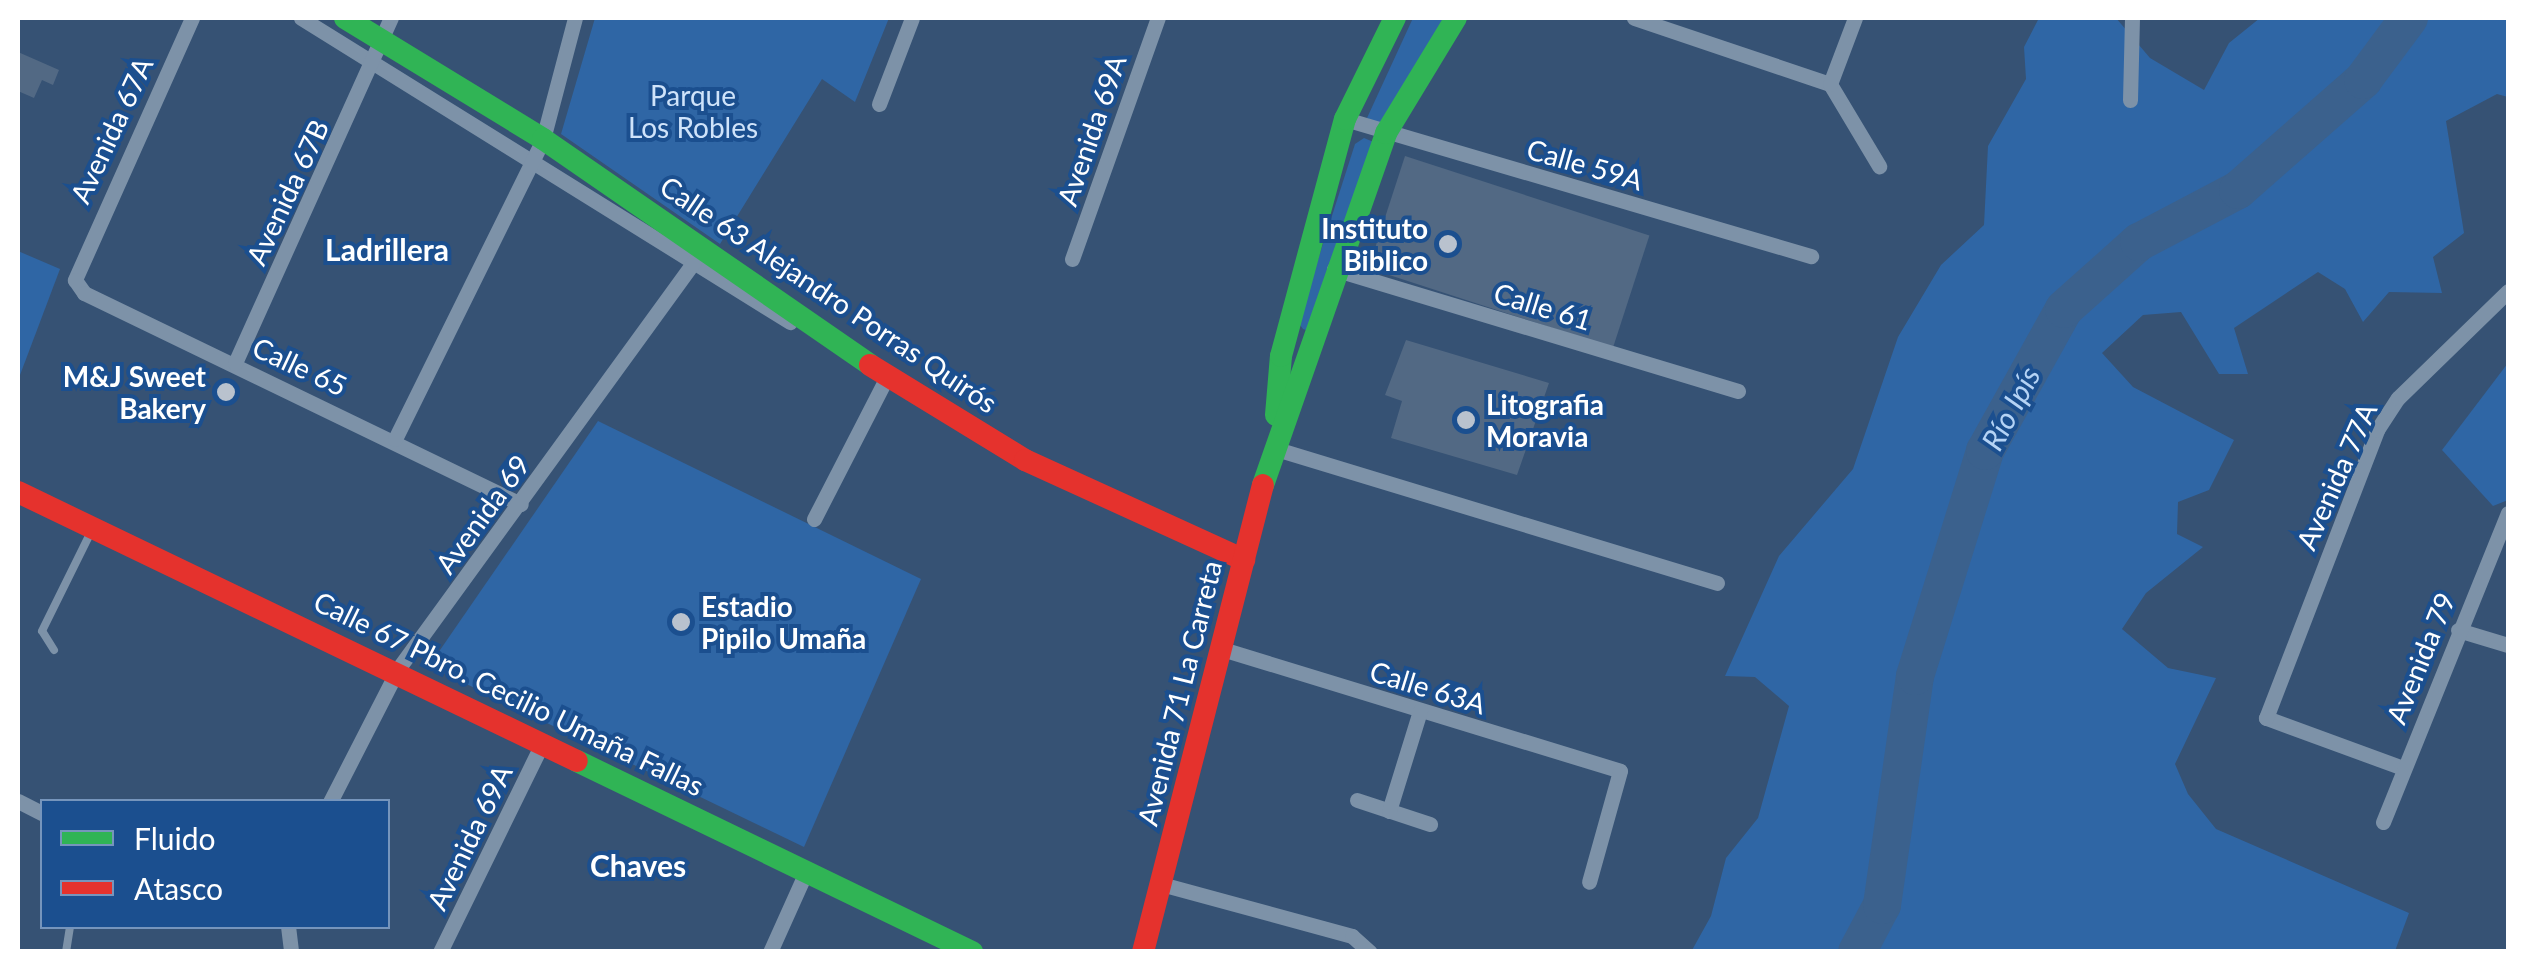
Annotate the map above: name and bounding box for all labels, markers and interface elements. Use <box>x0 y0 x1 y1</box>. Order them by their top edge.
street label: Avenida 69A <box>1050 50 1132 210</box>
street label: Avenida 67A <box>63 52 159 208</box>
park label: Parque Los Robles <box>628 78 758 144</box>
street label: Avenida 67B <box>239 114 335 270</box>
street label: Calle 59A <box>1523 131 1647 197</box>
street label: Calle 63 Alejandro Porras Quirós <box>654 168 1004 420</box>
place label: Instituto Biblico <box>1321 211 1428 277</box>
district label: Ladrillera <box>325 231 449 267</box>
marker: Instituto Biblico <box>1437 233 1459 255</box>
street label: Calle 61 <box>1490 275 1596 337</box>
street label: Calle 65 <box>247 330 353 402</box>
place label: M&J Sweet Bakery <box>63 359 206 425</box>
water label: Río Ipís <box>1973 360 2047 456</box>
marker: M&J Sweet Bakery <box>215 381 237 403</box>
place label: Litografia Moravia <box>1486 387 1604 453</box>
street label: Avenida 77A <box>2289 397 2383 555</box>
marker: Litografia Moravia <box>1455 409 1477 431</box>
street label: Avenida 69 <box>428 448 536 580</box>
street label: Avenida 71 La Carreta <box>1130 557 1228 829</box>
street label: Calle 67 Pbro. Cecilio Umaña Fallas <box>309 584 709 802</box>
street label: Avenida 79 <box>2379 588 2461 728</box>
place label: Estadio Pipilo Umaña <box>701 589 866 655</box>
marker: Estadio Pipilo Umaña <box>670 611 692 633</box>
street label: Calle 63A <box>1366 654 1490 720</box>
street label: Avenida 69A <box>419 759 519 915</box>
legend <box>40 799 390 929</box>
text: Fluido <box>134 820 216 856</box>
district label: Chaves <box>590 847 686 883</box>
text: Atasco <box>134 870 223 906</box>

